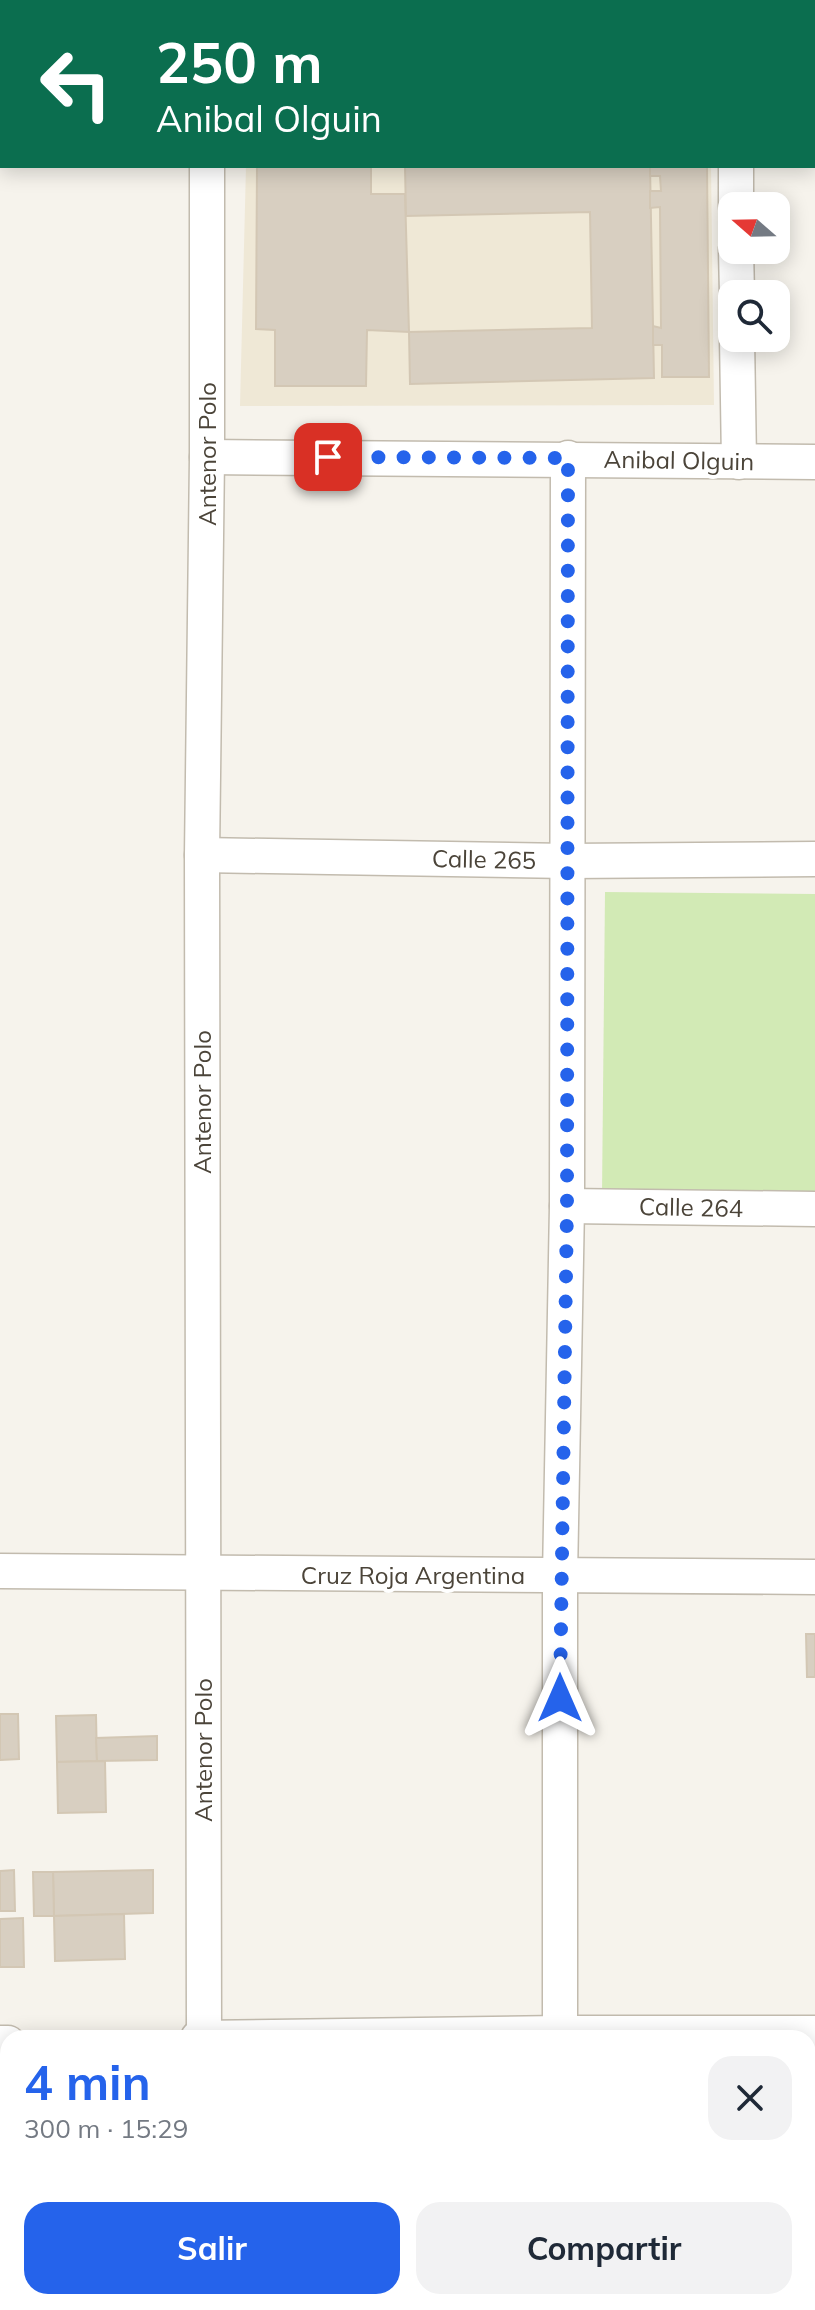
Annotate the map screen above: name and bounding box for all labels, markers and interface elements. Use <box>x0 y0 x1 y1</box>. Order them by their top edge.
text: 250 m <box>156 27 323 97</box>
icon: left <box>24 32 128 136</box>
text: Anibal Olguin <box>156 96 382 141</box>
north arrow <box>718 192 790 264</box>
map controls <box>718 192 790 352</box>
button: search <box>718 280 790 352</box>
street label: Antenor Polo <box>192 382 222 526</box>
pin <box>294 423 362 491</box>
icon: arrive <box>306 435 350 479</box>
street label: Anibal Olguin <box>603 444 755 476</box>
street label: Calle 265 <box>432 843 536 875</box>
street label: Antenor Polo <box>187 1030 217 1174</box>
street label: Calle 264 <box>639 1191 743 1223</box>
street label: Cruz Roja Argentina <box>301 1560 525 1590</box>
position arrow <box>518 1656 602 1740</box>
street label: Antenor Polo <box>188 1678 218 1822</box>
text: 4 min <box>24 2052 151 2112</box>
button: close <box>708 2056 792 2140</box>
text: 300 m · 15:29 <box>24 2112 188 2145</box>
button: Salir <box>24 2202 400 2294</box>
button: Compartir <box>416 2202 792 2294</box>

